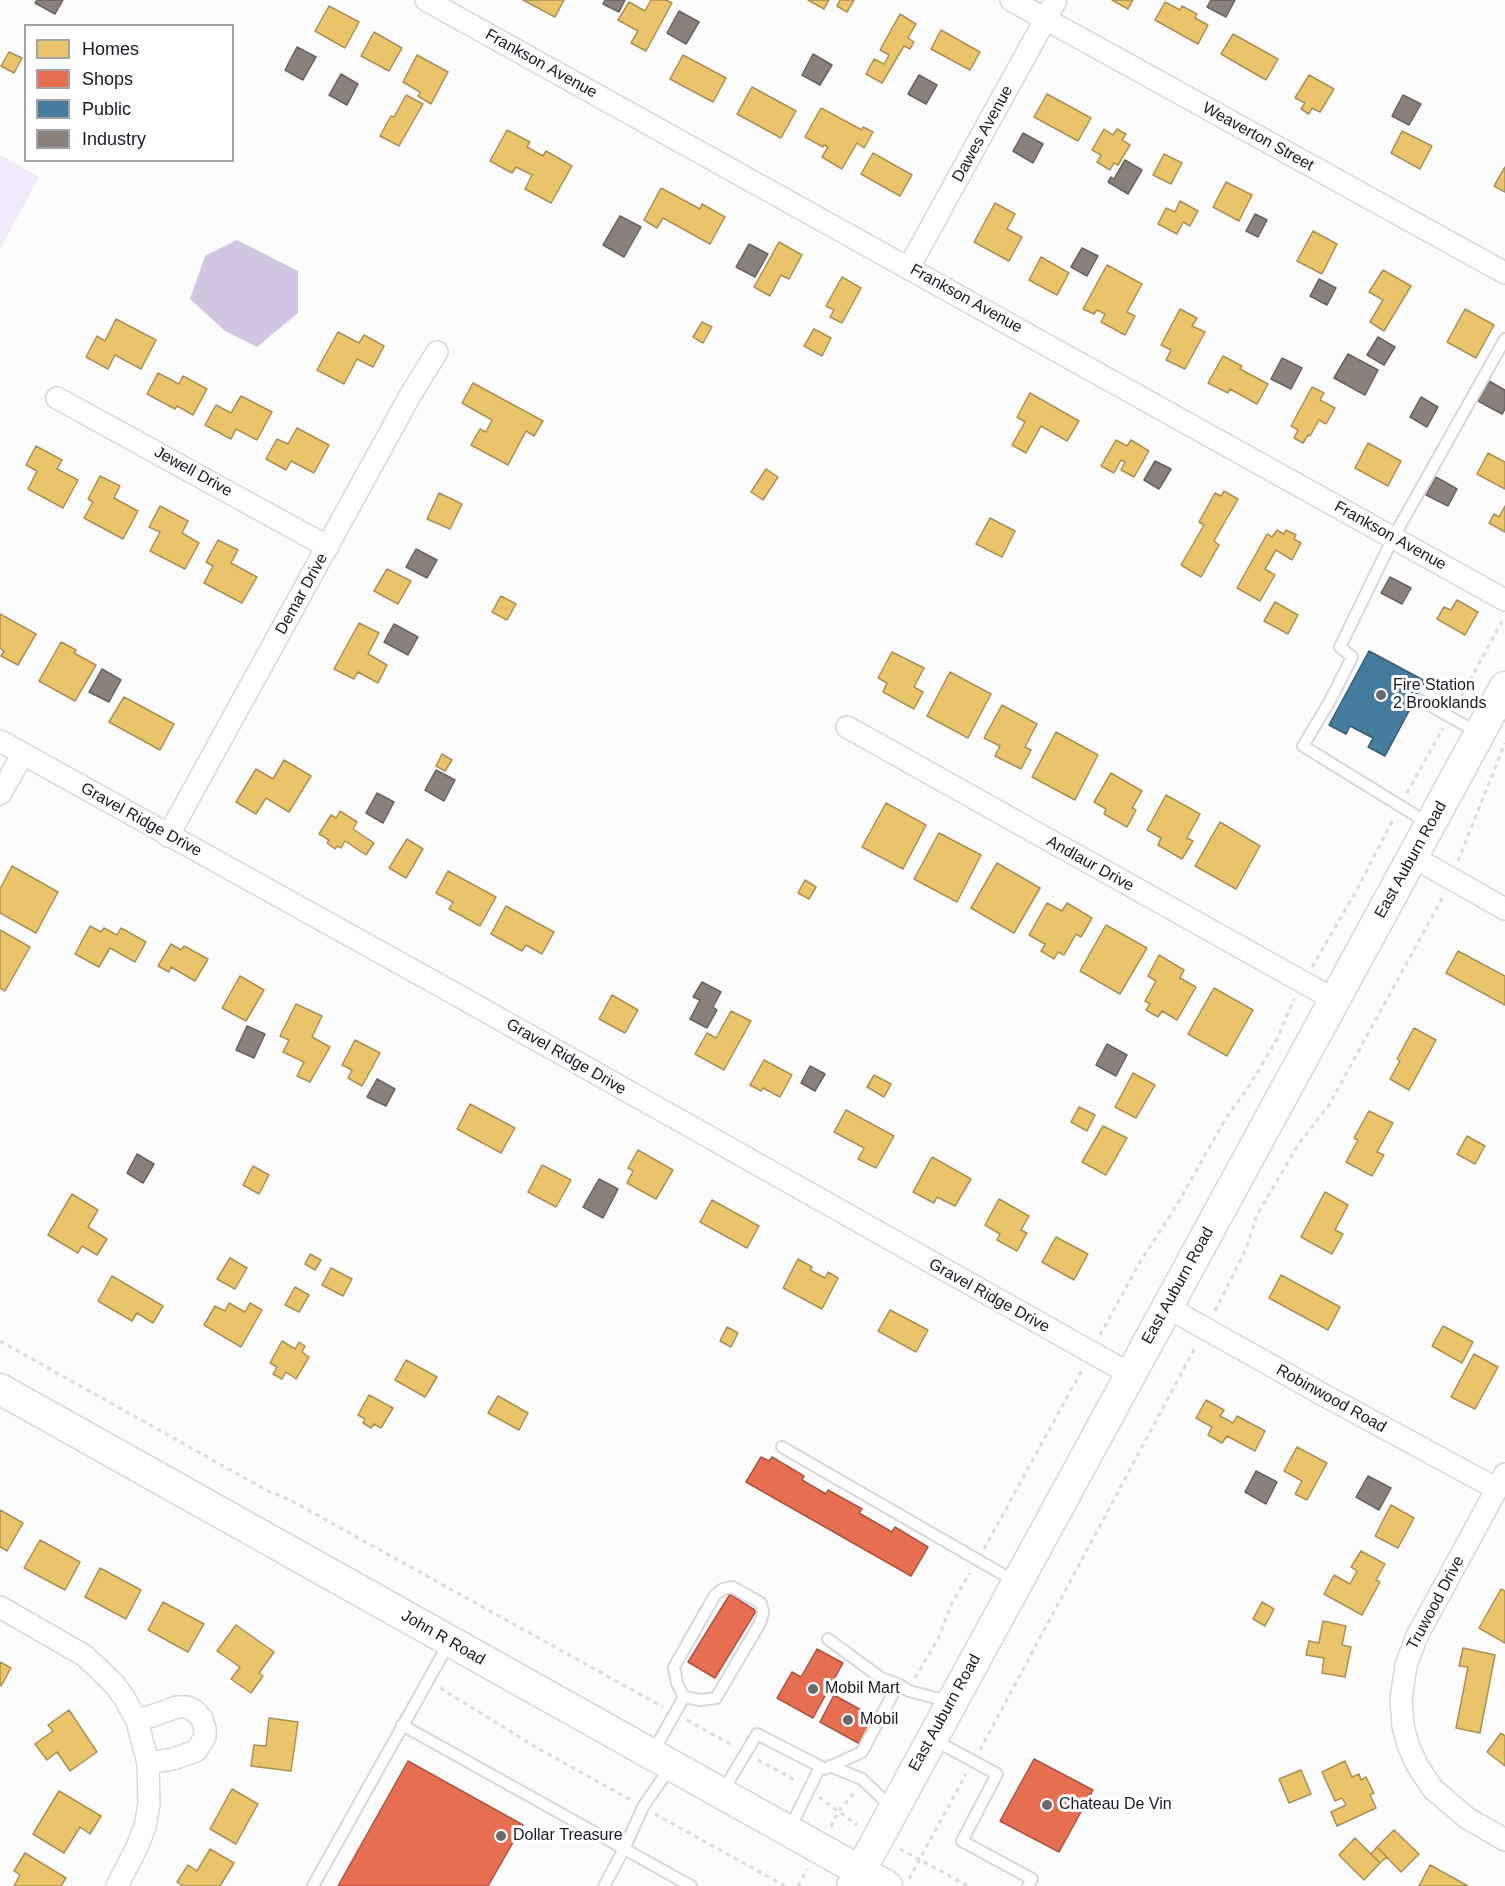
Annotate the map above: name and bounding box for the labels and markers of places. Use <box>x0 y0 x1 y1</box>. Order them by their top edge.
place label: Fire Station 2 Brooklands <box>1393 676 1486 714</box>
marker: Fire Station 2 Brooklands <box>1374 688 1388 702</box>
place label: Mobil Mart <box>825 1679 900 1699</box>
marker: Mobil Mart <box>806 1682 820 1696</box>
place label: Mobil <box>860 1710 898 1730</box>
marker: Mobil <box>841 1713 855 1727</box>
place label: Chateau De Vin <box>1059 1795 1172 1815</box>
marker: Chateau De Vin <box>1040 1798 1054 1812</box>
place label: Dollar Treasure <box>513 1826 623 1846</box>
marker: Dollar Treasure <box>494 1829 508 1843</box>

